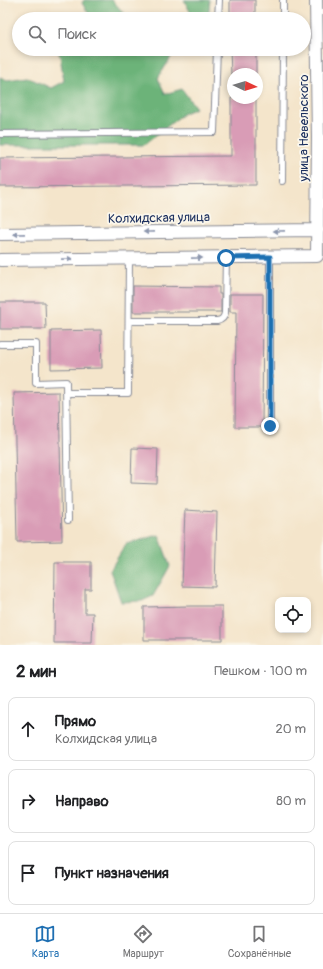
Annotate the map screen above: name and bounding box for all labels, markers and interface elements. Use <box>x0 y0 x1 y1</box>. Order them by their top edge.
search box <box>12 12 311 56</box>
icon: search <box>26 23 48 45</box>
text: Поиск <box>58 25 97 44</box>
north arrow <box>227 68 263 104</box>
street label: улица Невельского <box>296 74 312 183</box>
street label: Колхидская улица <box>108 209 210 227</box>
one-way arrow <box>273 227 285 234</box>
one-way arrow <box>142 229 155 235</box>
one-way arrow <box>12 231 25 237</box>
route start <box>217 249 235 267</box>
one-way arrow <box>191 255 204 261</box>
one-way arrow <box>61 256 74 262</box>
route end <box>261 417 279 435</box>
map controls <box>275 597 311 633</box>
button: locate <box>275 597 311 633</box>
text: 2 мин <box>16 661 56 682</box>
text: Пешком · 100 m <box>214 663 307 679</box>
text: Прямо <box>55 712 96 731</box>
icon: ahead <box>17 718 39 740</box>
text: 20 m <box>275 721 306 737</box>
text: Колхидская улица <box>55 731 157 747</box>
icon: right <box>17 790 39 812</box>
text: Направо <box>55 792 109 811</box>
text: 80 m <box>276 793 306 809</box>
icon: arrive <box>17 862 39 884</box>
text: Пункт назначения <box>55 864 169 883</box>
tab: Карта <box>32 923 59 960</box>
tab: Маршрут <box>123 923 164 960</box>
tab: Сохранённые <box>228 923 291 960</box>

